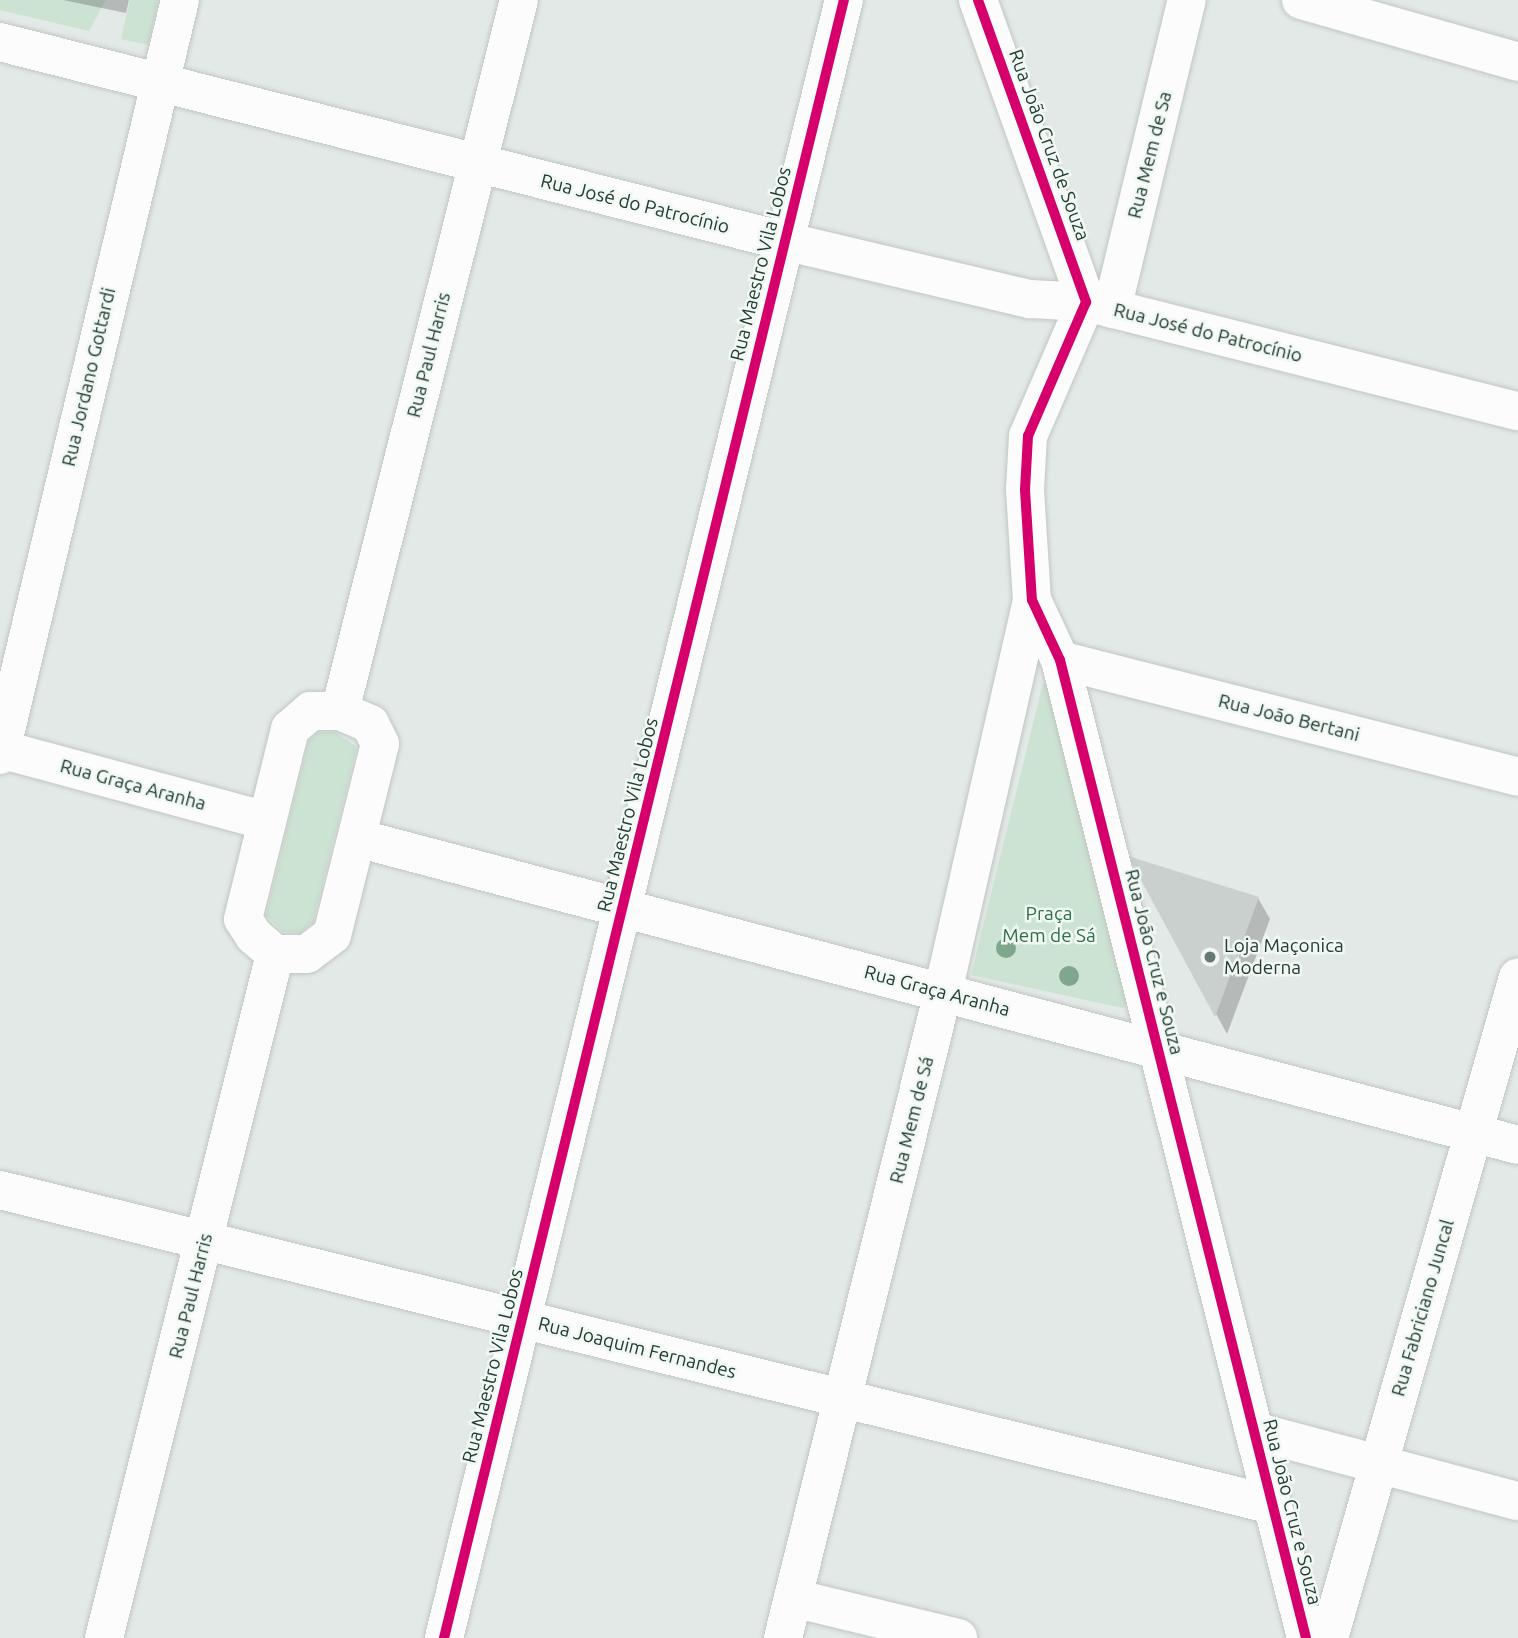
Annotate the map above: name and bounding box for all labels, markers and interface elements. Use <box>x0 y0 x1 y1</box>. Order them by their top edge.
street label: Rua João Cruz de Souza <box>1004 46 1094 244</box>
street label: Rua Mem de Sa <box>1123 89 1177 221</box>
street label: Rua Maestro Vila Lobos <box>726 164 796 364</box>
street label: Rua José do Patrocínio <box>538 170 732 238</box>
street label: Rua Jordano Gottardi <box>57 285 121 469</box>
street label: Rua Paul Harris <box>402 290 456 420</box>
street label: Rua José do Patrocínio <box>1111 299 1305 367</box>
street label: Rua João Bertani <box>1216 689 1362 747</box>
street label: Rua Maestro Vila Lobos <box>593 715 663 915</box>
street label: Rua Graça Aranha <box>58 755 208 815</box>
street label: Rua João Cruz e Souza <box>1120 867 1188 1057</box>
park label: Praça Mem de Sá <box>1002 903 1096 947</box>
place label: Loja Maçonica Moderna <box>1224 935 1344 979</box>
marker: Loja Maçonica Moderna <box>1202 949 1218 965</box>
street label: Rua Graça Aranha <box>862 961 1012 1021</box>
street label: Rua Mem de Sá <box>885 1054 939 1186</box>
street label: Rua Fabriciano Juncal <box>1387 1217 1459 1399</box>
street label: Rua Paul Harris <box>164 1231 218 1361</box>
street label: Rua Maestro Vila Lobos <box>458 1266 528 1466</box>
street label: Rua Joaquim Fernandes <box>536 1312 738 1384</box>
street label: Rua João Cruz e Souza <box>1258 1417 1326 1607</box>

